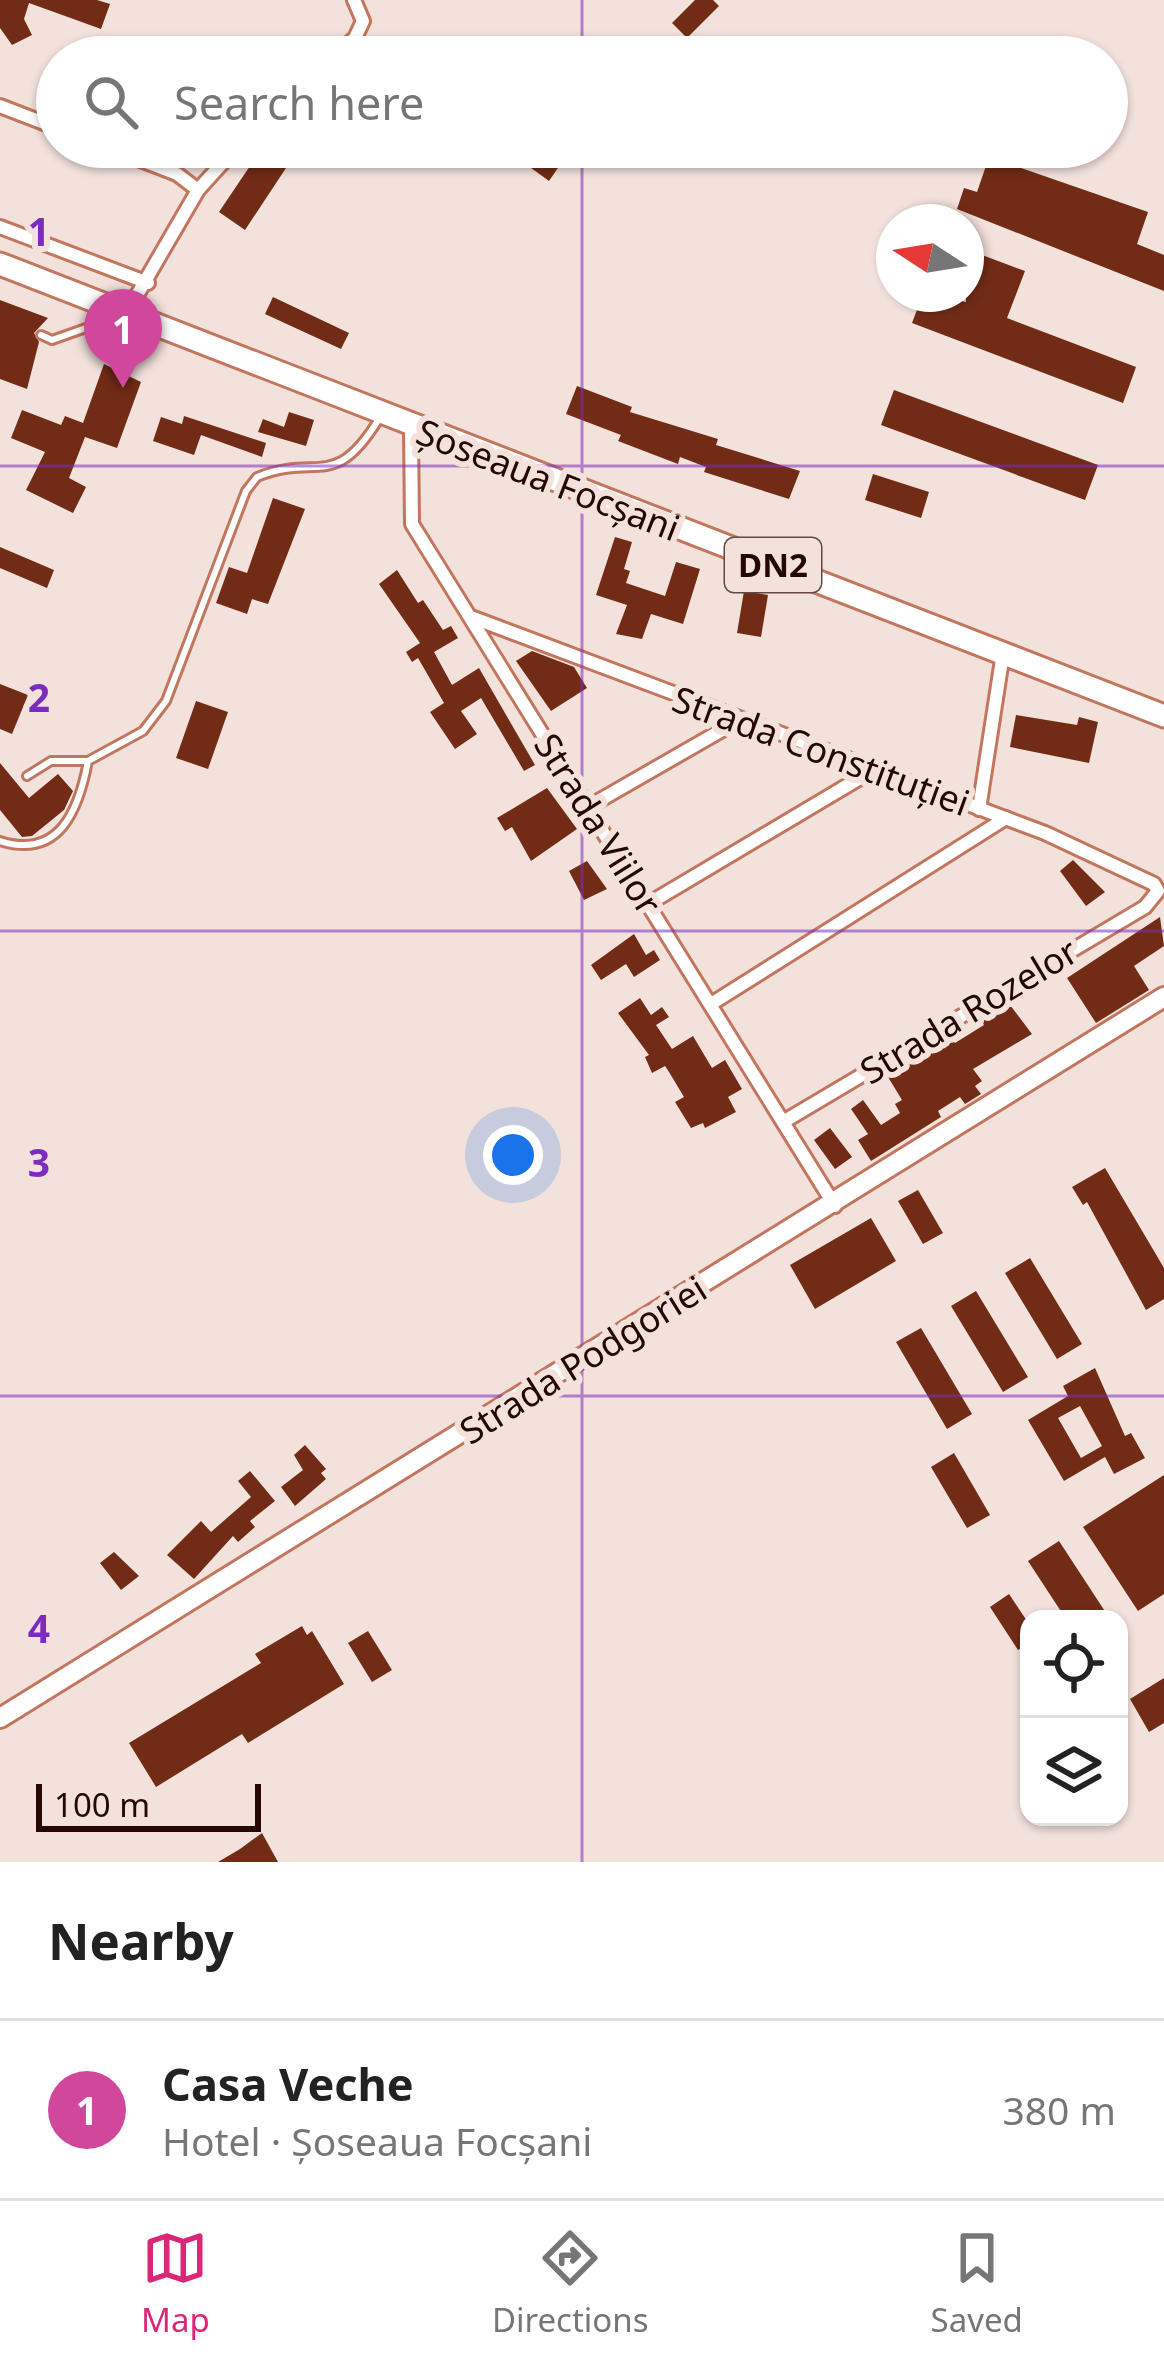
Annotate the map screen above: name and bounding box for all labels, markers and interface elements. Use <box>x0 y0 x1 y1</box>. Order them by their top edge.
search box <box>36 36 1128 168</box>
icon: search <box>78 69 144 135</box>
text: Search here <box>174 72 424 133</box>
text: 1 <box>28 204 50 257</box>
north arrow <box>876 204 984 312</box>
pin: 1 <box>84 289 162 388</box>
street label: Șoseaua Focșani <box>410 407 687 552</box>
road number: DN2 <box>725 538 821 592</box>
text: 2 <box>28 670 50 723</box>
street label: Strada Constituției <box>666 674 976 827</box>
street label: Strada Viilor <box>523 724 674 924</box>
street label: Strada Rozelor <box>851 926 1087 1095</box>
your location <box>483 1125 543 1185</box>
text: 3 <box>28 1135 50 1188</box>
street label: Strada Podgoriei <box>450 1264 715 1455</box>
text: 4 <box>28 1601 50 1654</box>
map controls <box>1020 1610 1128 1826</box>
button: locate <box>1020 1610 1128 1718</box>
button: layers <box>1020 1718 1128 1826</box>
scale bar <box>36 1778 261 1831</box>
text: 100 m <box>54 1782 150 1827</box>
text: Nearby <box>48 1905 234 1975</box>
text: Casa Veche <box>162 2053 414 2114</box>
text: 1 <box>76 2083 98 2136</box>
text: 380 m <box>1002 2083 1116 2136</box>
text: Hotel · Șoseaua Focșani <box>162 2114 592 2167</box>
tab: Map <box>141 2225 210 2342</box>
tab: Directions <box>492 2225 649 2342</box>
tab: Saved <box>931 2225 1023 2342</box>

